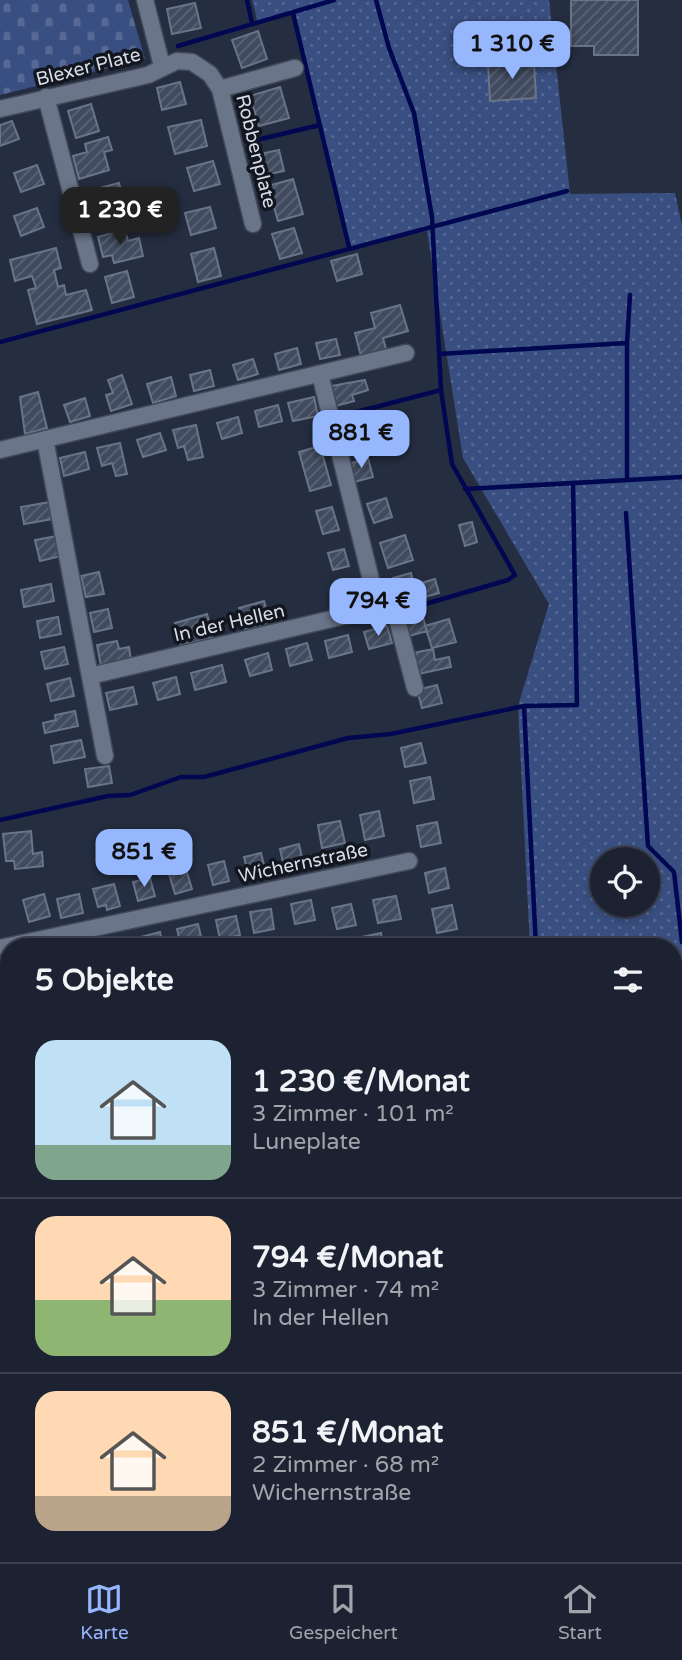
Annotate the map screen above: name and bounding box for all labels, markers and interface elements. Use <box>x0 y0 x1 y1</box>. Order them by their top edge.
pin: 1 310 € <box>447 22 577 81</box>
text: 1 310 € <box>469 30 555 58</box>
street label: Blexer Plate <box>34 43 143 91</box>
street label: Robbenplate <box>231 92 281 210</box>
pin: 1 230 € <box>55 188 185 247</box>
text: 1 230 € <box>77 196 163 224</box>
pin: 881 € <box>312 410 410 470</box>
text: 881 € <box>329 419 394 447</box>
pin: 794 € <box>329 578 427 638</box>
text: 794 € <box>346 587 411 615</box>
street label: In der Hellen <box>172 600 287 646</box>
pin: 851 € <box>95 830 193 889</box>
text: 851 € <box>112 838 177 866</box>
street label: Wichernstraße <box>237 839 370 887</box>
map controls <box>590 847 660 917</box>
button: locate <box>590 847 660 917</box>
icon: filters <box>609 961 647 999</box>
text: 5 Objekte <box>35 962 174 999</box>
text: 1 230 €/Monat <box>252 1063 470 1100</box>
icon: home <box>91 1068 175 1152</box>
text: 3 Zimmer · 101 m² <box>252 1100 454 1128</box>
text: Luneplate <box>252 1128 361 1156</box>
text: 794 €/Monat <box>252 1239 443 1276</box>
icon: home <box>91 1244 175 1328</box>
text: 3 Zimmer · 74 m² <box>252 1276 439 1304</box>
text: In der Hellen <box>252 1304 389 1332</box>
text: 851 €/Monat <box>252 1414 443 1451</box>
icon: home <box>91 1419 175 1503</box>
text: 2 Zimmer · 68 m² <box>252 1451 439 1479</box>
text: Wichernstraße <box>252 1479 411 1507</box>
tab: Karte <box>80 1580 129 1644</box>
tab: Gespeichert <box>289 1580 398 1644</box>
tab: Start <box>558 1580 602 1644</box>

